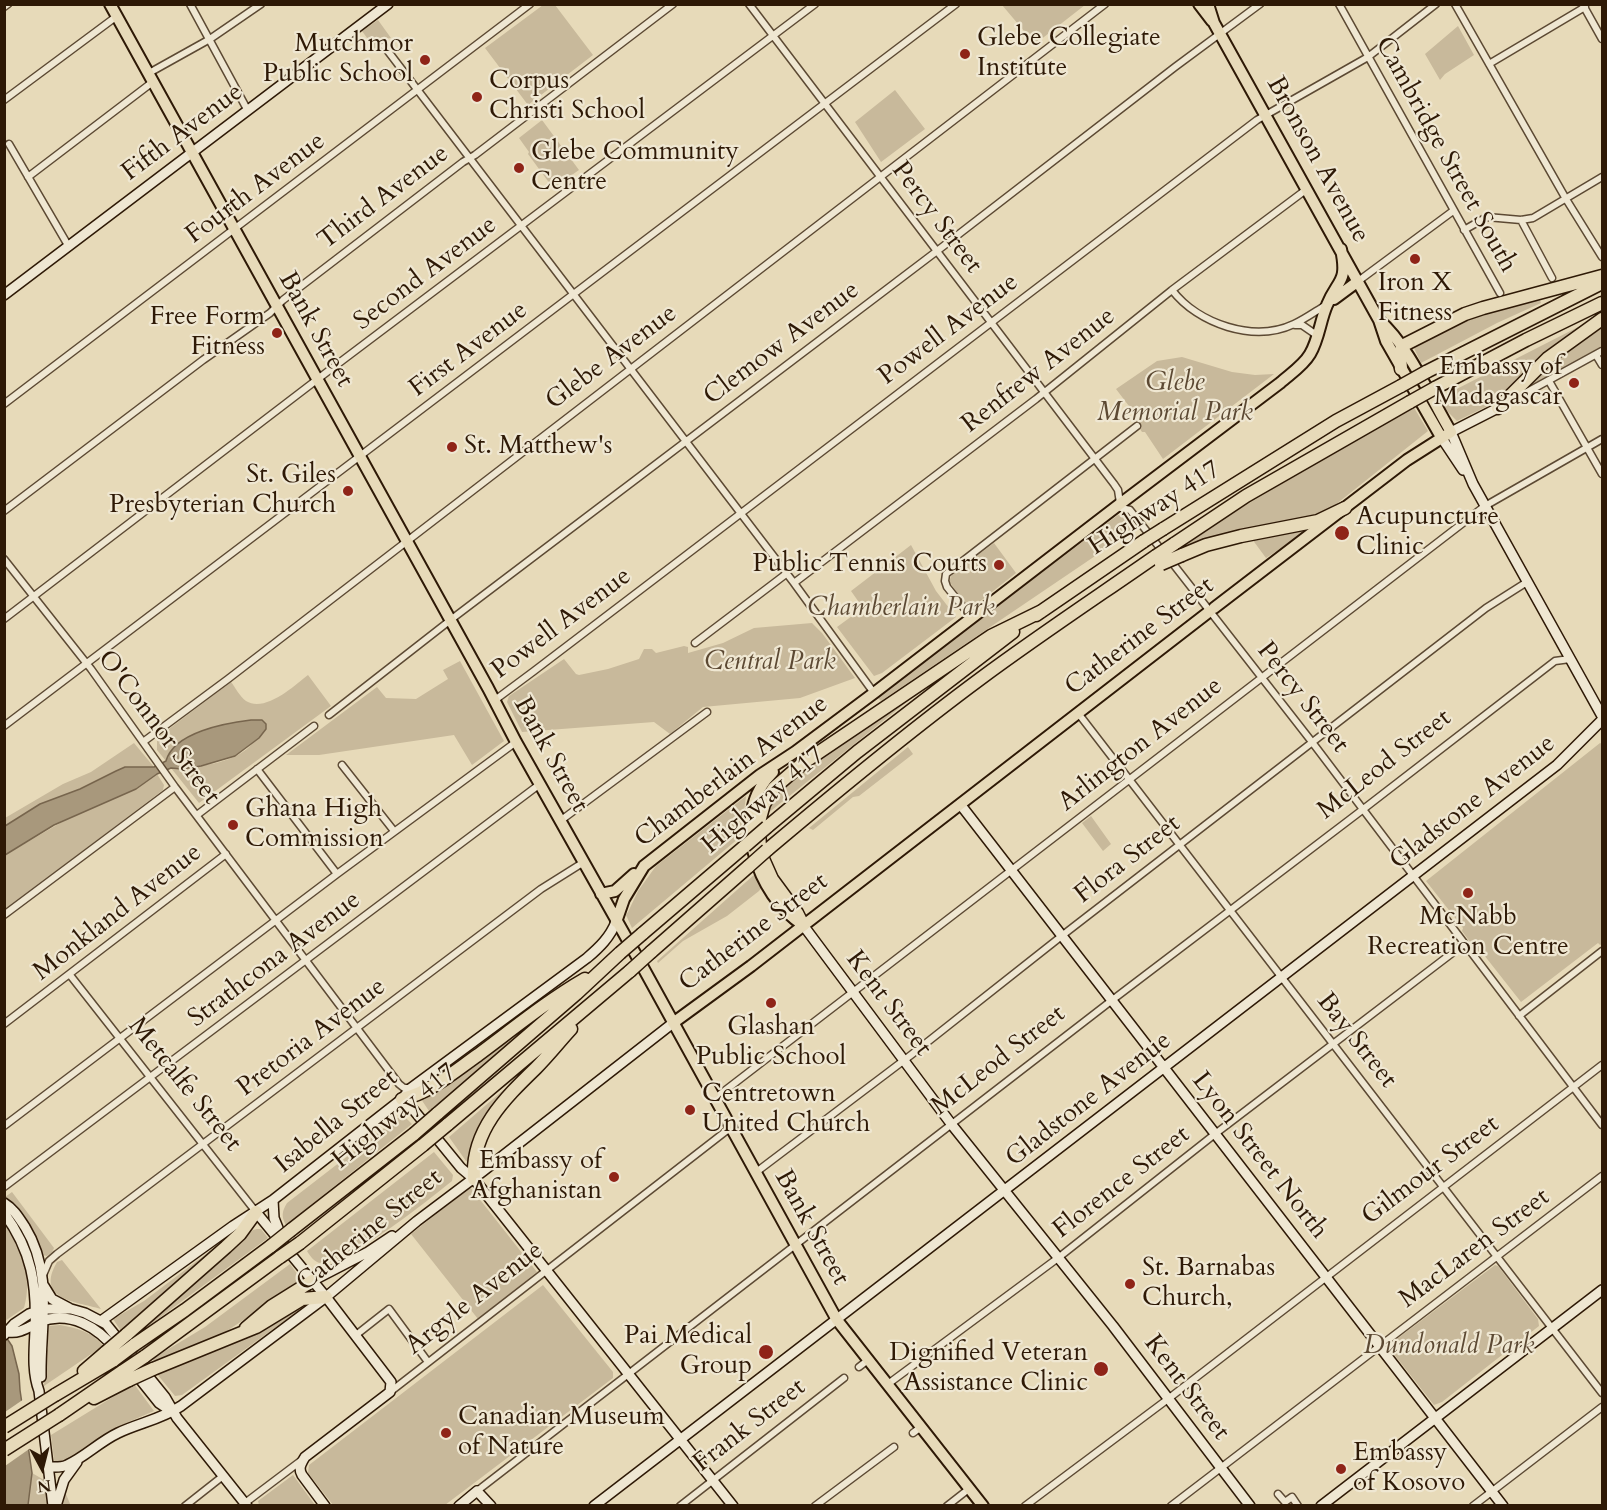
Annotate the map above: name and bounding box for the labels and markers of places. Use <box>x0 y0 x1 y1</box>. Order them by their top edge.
place label: Glebe Collegiate Institute <box>977 23 1161 84</box>
place label: Mutchmor Public School <box>263 29 413 90</box>
marker: Glebe Collegiate Institute <box>958 47 972 61</box>
marker: Mutchmor Public School <box>418 53 432 67</box>
place label: Corpus Christi School <box>489 66 645 128</box>
marker: Corpus Christi School <box>470 90 484 104</box>
place label: Glebe Community Centre <box>531 137 739 198</box>
marker: Glebe Community Centre <box>512 161 526 175</box>
marker: Iron X Fitness <box>1408 252 1422 266</box>
place label: Iron X Fitness <box>1378 268 1452 330</box>
place label: Free Form Fitness <box>150 302 265 364</box>
marker: Free Form Fitness <box>270 326 284 340</box>
place label: Embassy of Madagascar <box>1434 352 1562 414</box>
marker: Embassy of Madagascar <box>1567 376 1581 390</box>
place label: St. Matthew's <box>464 431 612 463</box>
marker: St. Matthew's <box>445 440 459 454</box>
place label: St. Giles Presbyterian Church <box>109 460 336 522</box>
marker: St. Giles Presbyterian Church <box>341 484 355 498</box>
place label: Acupuncture Clinic <box>1356 502 1499 564</box>
marker: Acupuncture Clinic <box>1333 524 1351 542</box>
place label: Public Tennis Courts <box>753 549 987 581</box>
marker: Public Tennis Courts <box>992 558 1006 572</box>
place label: Ghana High Commission <box>245 794 384 856</box>
marker: Ghana High Commission <box>226 818 240 832</box>
marker: McNabb Recreation Centre <box>1461 886 1475 900</box>
place label: McNabb Recreation Centre <box>1367 902 1569 964</box>
marker: Glashan Public School <box>764 996 778 1010</box>
place label: Glashan Public School <box>696 1012 846 1074</box>
place label: Centretown United Church <box>702 1079 870 1140</box>
marker: Centretown United Church <box>683 1103 697 1117</box>
place label: Embassy of Afghanistan <box>470 1146 602 1208</box>
marker: Embassy of Afghanistan <box>607 1170 621 1184</box>
place label: St. Barnabas Church, <box>1142 1253 1275 1314</box>
marker: St. Barnabas Church, <box>1123 1277 1137 1291</box>
place label: Pai Medical Group <box>624 1321 752 1382</box>
place label: Dignified Veteran Assistance Clinic <box>889 1338 1088 1400</box>
marker: Pai Medical Group <box>757 1343 775 1361</box>
marker: Dignified Veteran Assistance Clinic <box>1092 1360 1110 1378</box>
place label: Canadian Museum of Nature <box>458 1402 665 1464</box>
marker: Canadian Museum of Nature <box>439 1426 453 1440</box>
place label: Embassy of Kosovo <box>1353 1438 1465 1500</box>
marker: Embassy of Kosovo <box>1334 1462 1348 1476</box>

